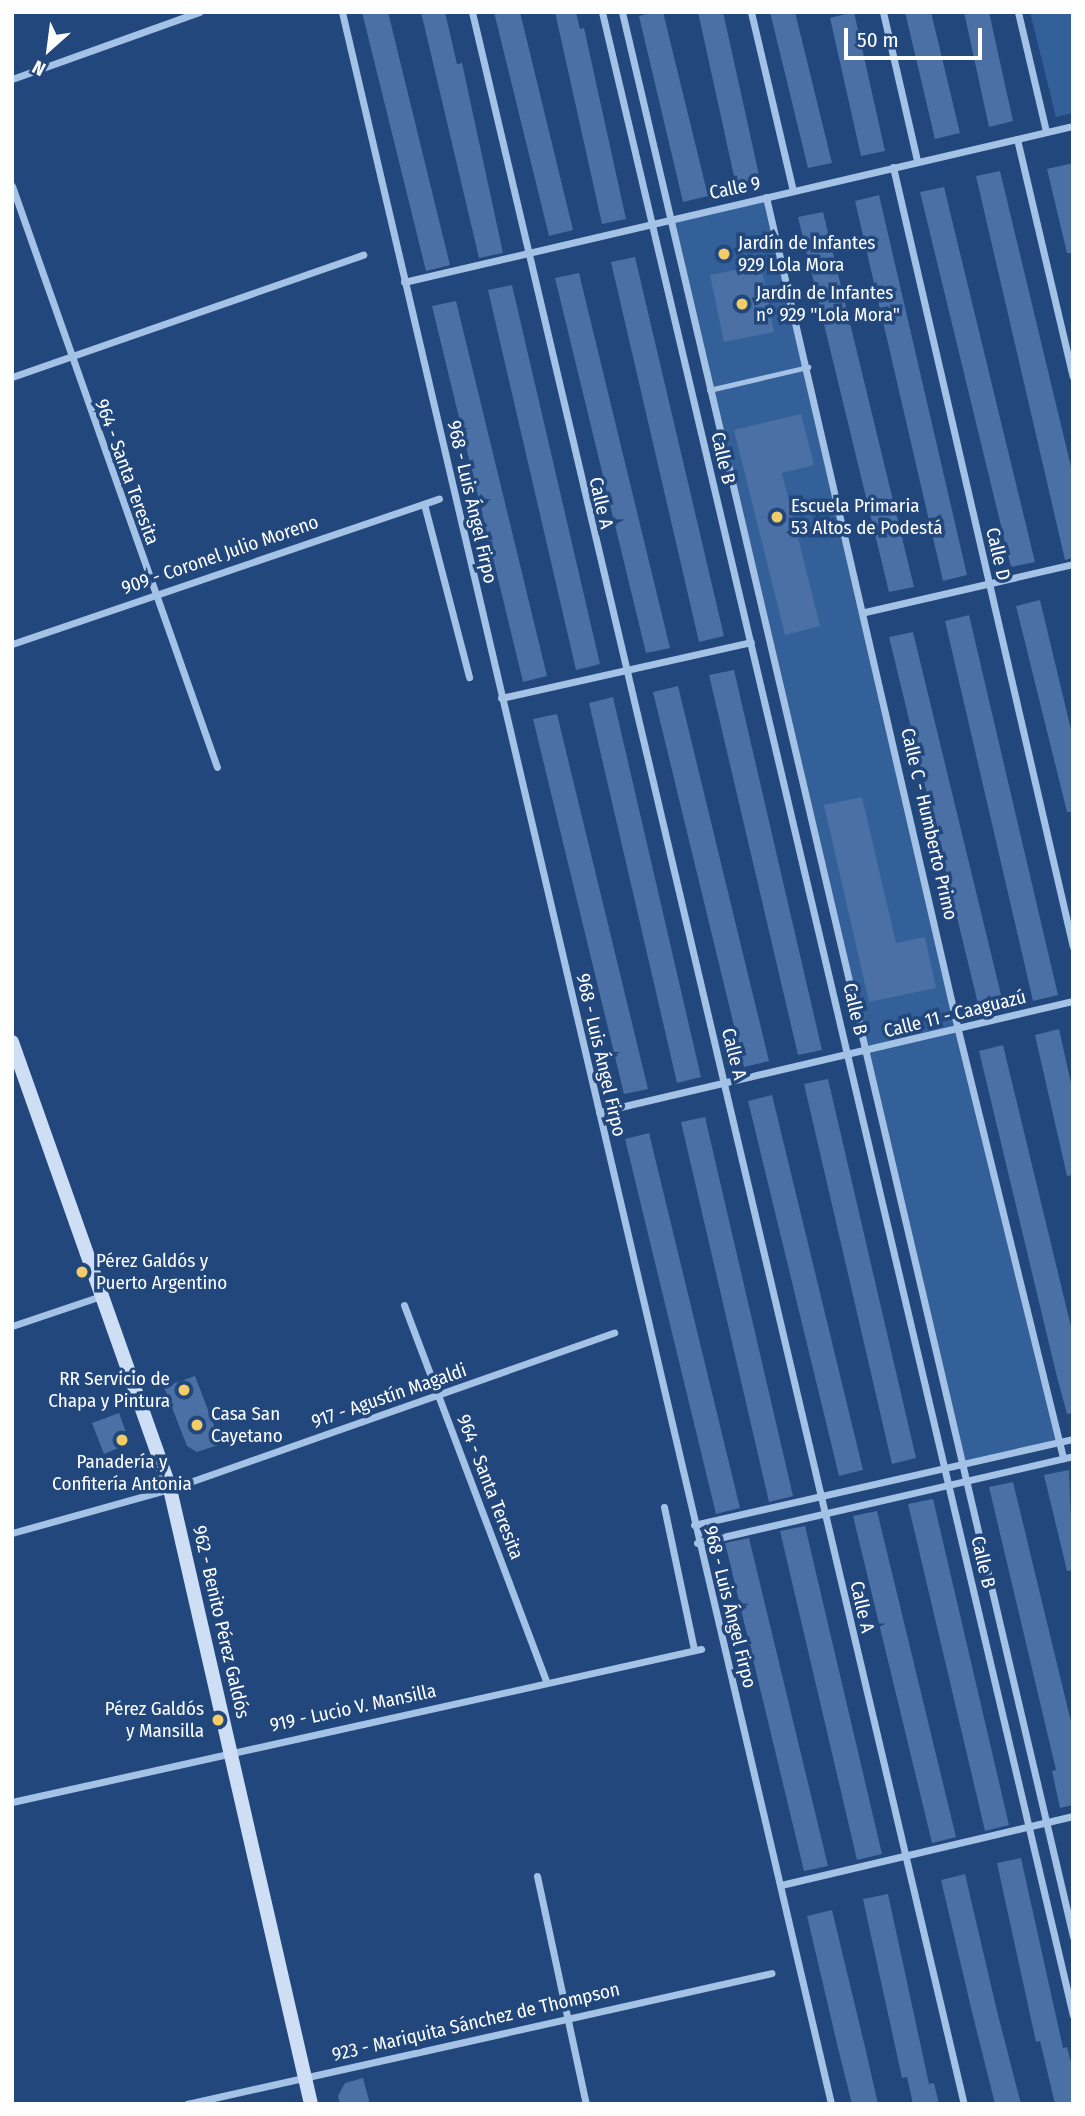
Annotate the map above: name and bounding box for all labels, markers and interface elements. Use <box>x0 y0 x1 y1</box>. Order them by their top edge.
north arrow <box>14 14 84 84</box>
scale bar <box>847 14 985 58</box>
text: 50 m <box>857 27 899 53</box>
text: N <box>28 55 49 81</box>
street label: Calle 9 <box>707 171 763 205</box>
place label: Jardín de Infantes 929 Lola Mora <box>738 232 875 276</box>
marker: Jardín de Infantes 929 Lola Mora <box>716 246 732 262</box>
place label: Jardín de Infantes n° 929 "Lola Mora" <box>756 282 900 326</box>
marker: Jardín de Infantes n° 929 "Lola Mora" <box>734 296 750 312</box>
street label: 964 - Santa Teresita <box>90 396 164 548</box>
street label: 968 - Luis Ángel Firpo <box>442 418 502 586</box>
street label: Calle B <box>706 430 740 486</box>
street label: Calle A <box>584 475 618 531</box>
place label: Escuela Primaria 53 Altos de Podestá <box>791 495 943 539</box>
marker: Escuela Primaria 53 Altos de Podestá <box>769 509 785 525</box>
street label: 909 - Coronel Julio Moreno <box>119 511 321 599</box>
street label: Calle D <box>981 525 1015 583</box>
street label: Calle C - Humberto Primo <box>896 726 962 922</box>
street label: 968 - Luis Ángel Firpo <box>571 971 631 1139</box>
street label: Calle B <box>838 981 872 1037</box>
street label: Calle 11 - Caaguazú <box>881 985 1029 1043</box>
street label: Calle A <box>717 1026 751 1082</box>
place label: Pérez Galdós y Puerto Argentino <box>96 1250 227 1294</box>
marker: Pérez Galdós y Puerto Argentino <box>74 1264 90 1280</box>
street label: 917 - Agustín Magaldi <box>308 1359 470 1433</box>
place label: RR Servicio de Chapa y Pintura <box>48 1368 170 1412</box>
marker: RR Servicio de Chapa y Pintura <box>176 1382 192 1398</box>
place label: Casa San Cayetano <box>211 1403 283 1447</box>
street label: 964 - Santa Teresita <box>452 1411 528 1563</box>
marker: Casa San Cayetano <box>189 1417 205 1433</box>
marker: Panadería y Confitería Antonia <box>114 1432 130 1448</box>
place label: Panadería y Confitería Antonia <box>52 1451 192 1495</box>
street label: 962 - Benito Pérez Galdós <box>188 1523 254 1721</box>
street label: 968 - Luis Ángel Firpo <box>699 1524 761 1690</box>
street label: Calle B <box>966 1534 1000 1590</box>
street label: Calle A <box>845 1579 879 1635</box>
street label: 919 - Lucio V. Mansilla <box>268 1679 438 1737</box>
place label: Pérez Galdós y Mansilla <box>105 1698 204 1742</box>
marker: Pérez Galdós y Mansilla <box>210 1712 226 1728</box>
street label: 923 - Mariquita Sánchez de Thompson <box>330 1978 622 2066</box>

